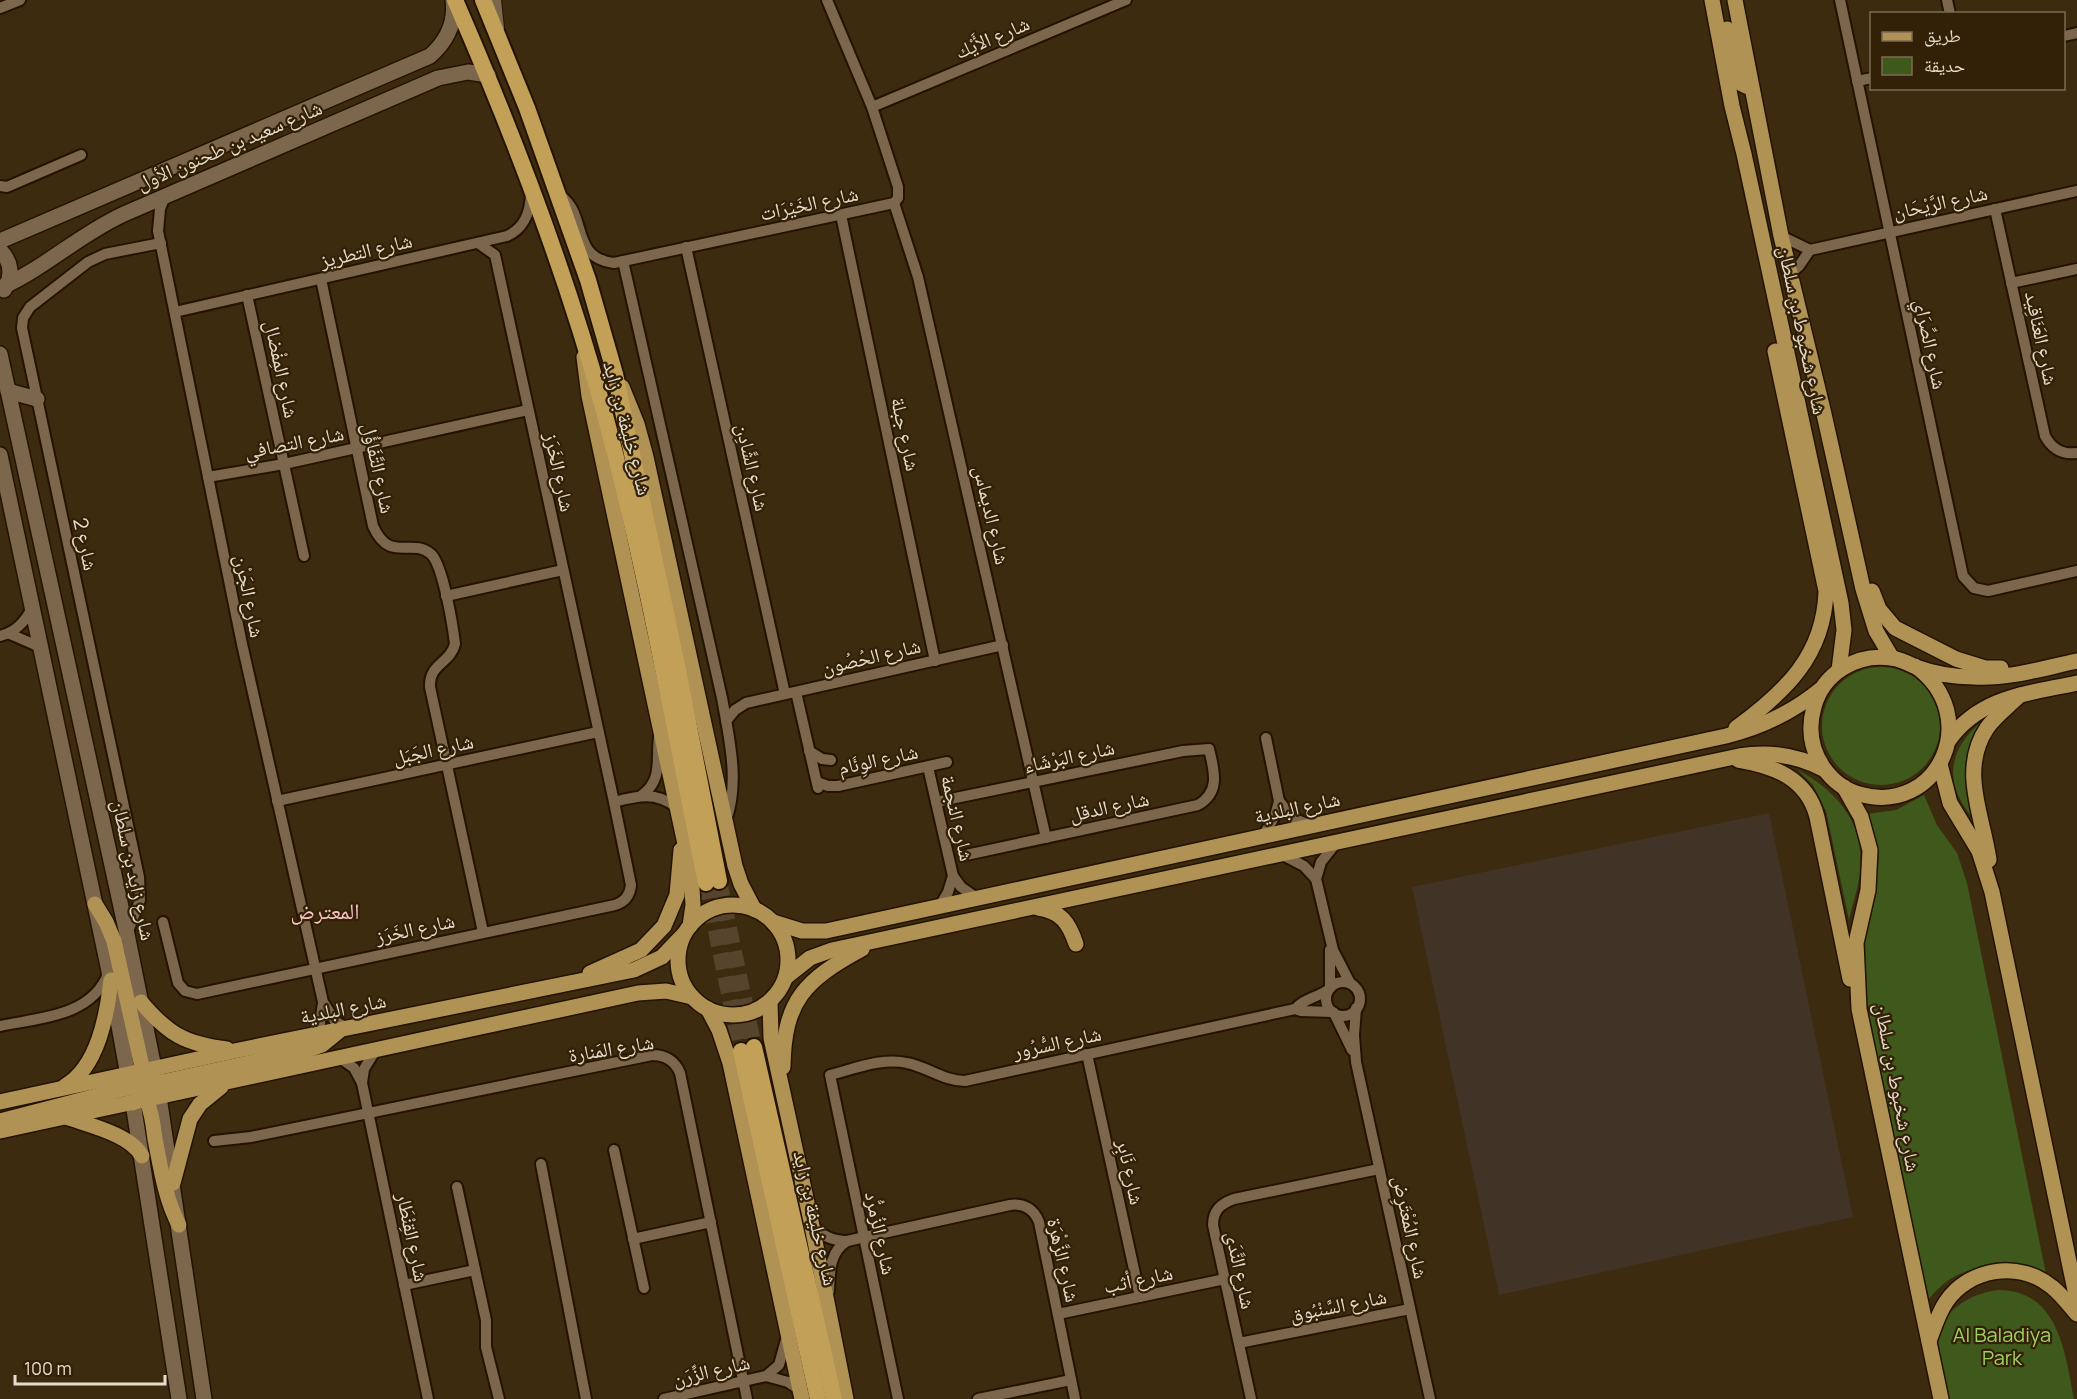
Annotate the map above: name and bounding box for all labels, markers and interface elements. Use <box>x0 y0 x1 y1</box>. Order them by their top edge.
street label: شارع الأَيْك <box>950 9 1034 65</box>
legend <box>1870 12 2065 90</box>
text: طريق <box>1924 23 1961 47</box>
text: حديقة <box>1924 53 1965 77</box>
street label: شارع سعيد بن طحنون الأول <box>132 94 326 196</box>
street label: شارع الخَيْرَات <box>757 179 861 227</box>
street label: شارع الرَّيْحَان <box>1890 179 1990 225</box>
street label: شارع التطريز <box>316 226 415 274</box>
street label: شارع شخبوط بن سلطان <box>1772 243 1834 417</box>
street label: شارع العَنَاقِيد <box>2019 289 2065 387</box>
street label: شارع الصِّرَاي <box>1905 296 1954 392</box>
street label: شارع المِفْضال <box>258 318 306 420</box>
street label: شارع خليفة بن زايد <box>597 358 659 498</box>
street label: شارع جبلة <box>885 395 927 473</box>
street label: شارع التصافي <box>242 419 347 468</box>
street label: شارع التَّفَاؤُل <box>356 420 402 516</box>
street label: شارع الشَّادِن <box>730 420 776 514</box>
street label: شارع الخَرَز <box>538 429 582 514</box>
street label: شارع الديماس <box>967 463 1017 567</box>
street label: شارع 2 <box>67 515 105 573</box>
street label: شارع الجَرْن <box>229 552 271 640</box>
street label: شارع الحُصُون <box>819 631 923 681</box>
street label: شارع الجَبَل <box>390 727 476 771</box>
street label: شارع البَرْشَاء <box>1021 733 1117 779</box>
street label: شارع الوِئَام <box>836 737 921 783</box>
street label: شارع النجمة <box>935 772 981 864</box>
street label: شارع الدقل <box>1067 784 1151 828</box>
street label: شارع البلدية <box>1252 785 1342 829</box>
street label: شارع زايد بن سلطان <box>106 797 162 943</box>
district label: المعترض <box>290 896 360 926</box>
street label: شارع الخَرَز <box>372 906 457 950</box>
street label: شارع البلدية <box>298 986 388 1030</box>
street label: شارع شخبوط بن سلطان <box>1868 1000 1928 1174</box>
street label: شارع السُّرُور <box>1009 1019 1104 1065</box>
street label: شارع المَنارة <box>566 1028 656 1068</box>
street label: شارع نَابِر <box>1109 1136 1151 1208</box>
street label: شارع خليفة بن زايد <box>787 1148 845 1288</box>
street label: شارع المُعْتَرِض <box>1385 1173 1435 1282</box>
street label: شارع القِنْطَار <box>390 1189 436 1284</box>
street label: شارع الزُمرُّد <box>859 1189 903 1277</box>
street label: شارع الزَّهْرَة <box>1041 1215 1087 1305</box>
street label: شارع النَّدَى <box>1220 1229 1262 1311</box>
street label: شارع أثب <box>1101 1259 1175 1299</box>
street label: شارع السَّنْبُوق <box>1287 1282 1389 1328</box>
park label: Al Baladiya Park <box>1953 1321 2051 1371</box>
scale bar <box>15 1348 165 1386</box>
street label: شارع الزِّرَن <box>670 1348 752 1392</box>
text: 100 m <box>24 1356 72 1380</box>

